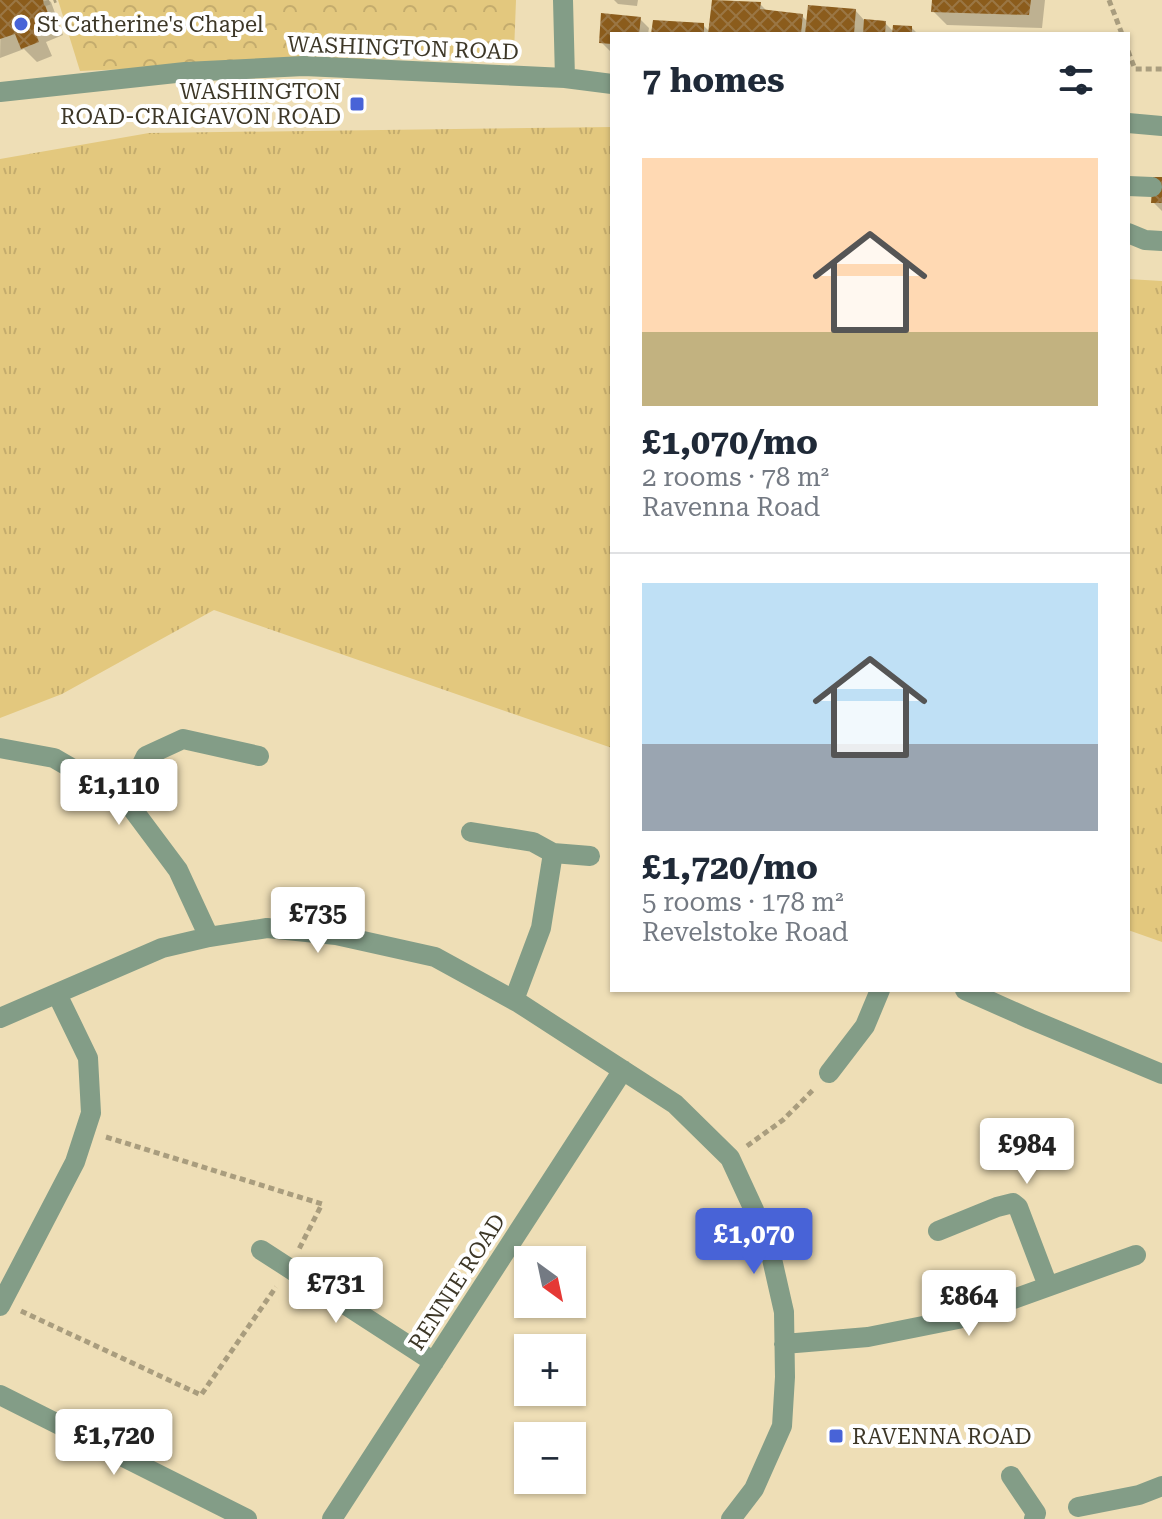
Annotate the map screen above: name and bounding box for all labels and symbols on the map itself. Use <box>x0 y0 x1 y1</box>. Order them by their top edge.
place label: St Catherine's Chapel <box>37 12 264 37</box>
marker: St Catherine's Chapel <box>12 15 30 33</box>
street label: WASHINGTON ROAD <box>287 31 519 65</box>
place label: WASHINGTON ROAD-CRAIGAVON ROAD <box>60 79 341 129</box>
marker: WASHINGTON ROAD-CRAIGAVON ROAD <box>348 95 366 113</box>
pin: £1,110 <box>54 759 184 827</box>
pin: £735 <box>271 887 365 955</box>
pin: £984 <box>980 1118 1074 1186</box>
pin: £1,070 <box>689 1208 819 1276</box>
street label: RENNIE ROAD <box>404 1209 510 1355</box>
north arrow <box>514 1246 586 1318</box>
pin: £731 <box>289 1257 383 1325</box>
pin: £864 <box>922 1270 1016 1338</box>
pin: £1,720 <box>49 1409 179 1477</box>
place label: RAVENNA ROAD <box>852 1424 1032 1449</box>
marker: RAVENNA ROAD <box>827 1427 845 1445</box>

